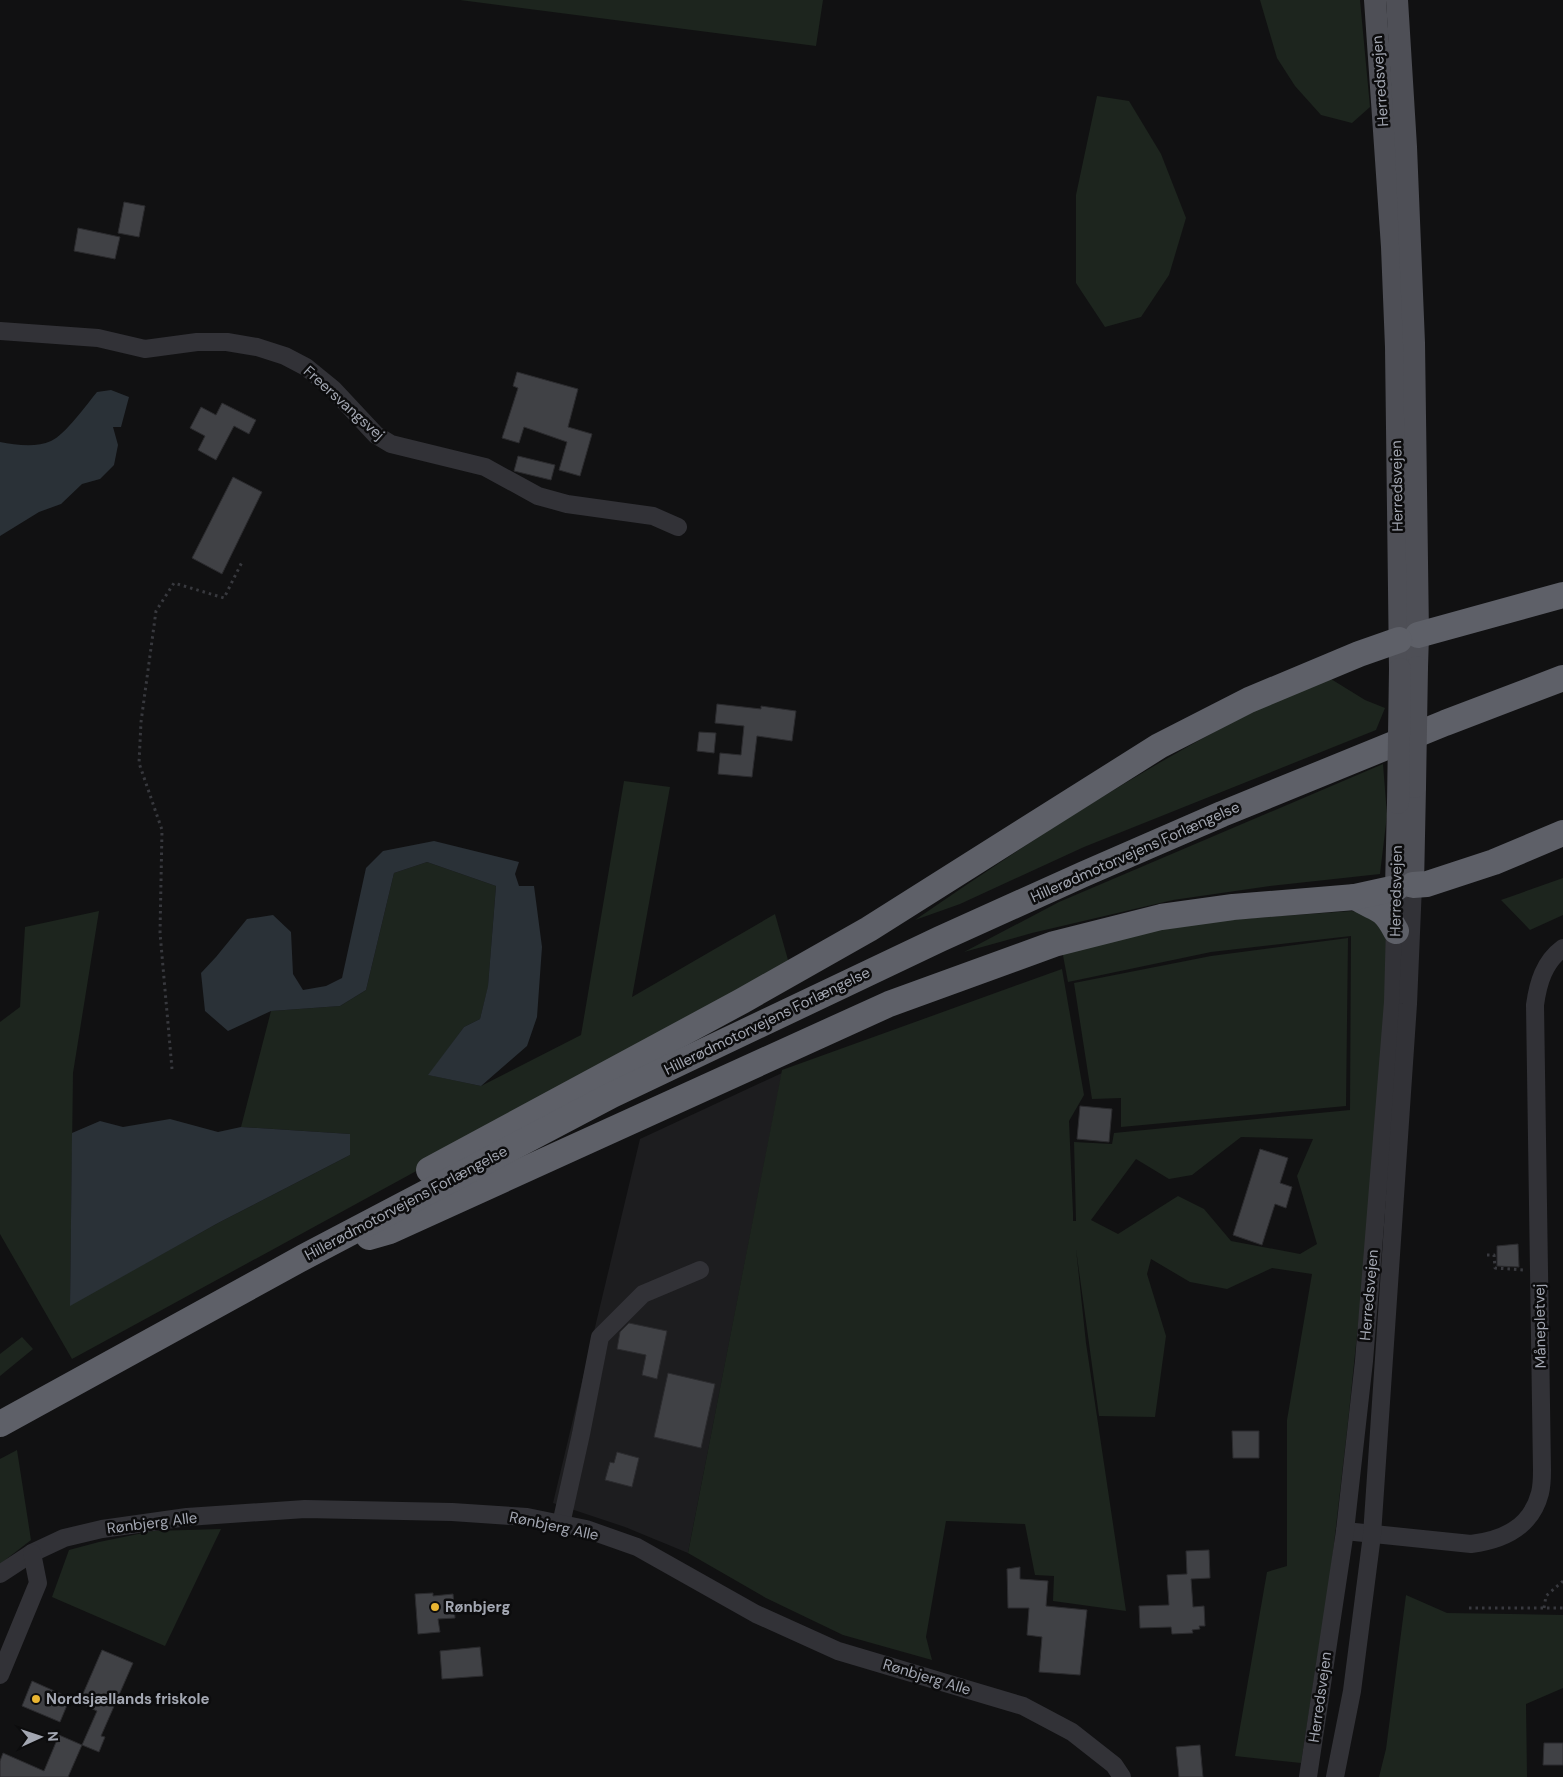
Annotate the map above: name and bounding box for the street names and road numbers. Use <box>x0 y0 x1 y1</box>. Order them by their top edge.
street label: Herredsvejen <box>1367 35 1393 127</box>
street label: Freersvangsvej <box>299 361 389 445</box>
street label: Herredsvejen <box>1386 440 1408 532</box>
street label: Hillerødmotorvejens Forlængelse <box>1027 797 1243 907</box>
street label: Herredsvejen <box>1385 845 1407 937</box>
street label: Hillerødmotorvejens Forlængelse <box>661 962 873 1080</box>
street label: Hillerødmotorvejens Forlængelse <box>301 1141 511 1265</box>
street label: Herredsvejen <box>1355 1249 1383 1341</box>
street label: Månepletvej <box>1529 1284 1551 1368</box>
street label: Rønbjerg Alle <box>507 1507 601 1545</box>
street label: Rønbjerg Alle <box>106 1508 198 1538</box>
street label: Herredsvejen <box>1304 1650 1336 1744</box>
street label: Rønbjerg Alle <box>881 1654 973 1700</box>

